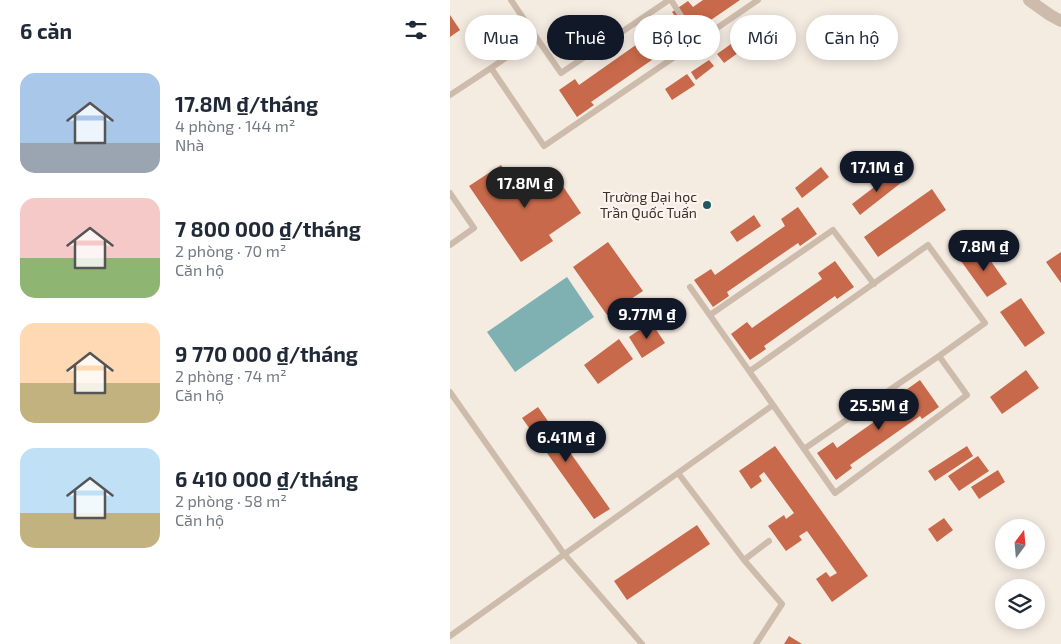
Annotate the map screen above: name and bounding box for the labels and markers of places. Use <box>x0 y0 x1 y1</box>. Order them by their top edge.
pin: 17.1M ₫ <box>831 150 923 193</box>
pin: 17.8M ₫ <box>479 166 571 209</box>
place label: Trường Đại học Trần Quốc Tuấn <box>600 188 697 221</box>
marker: Trường Đại học Trần Quốc Tuấn <box>701 199 713 211</box>
pin: 7.8M ₫ <box>943 230 1025 272</box>
pin: 9.77M ₫ <box>601 298 693 340</box>
pin: 25.5M ₫ <box>833 388 925 431</box>
pin: 6.41M ₫ <box>520 420 612 463</box>

